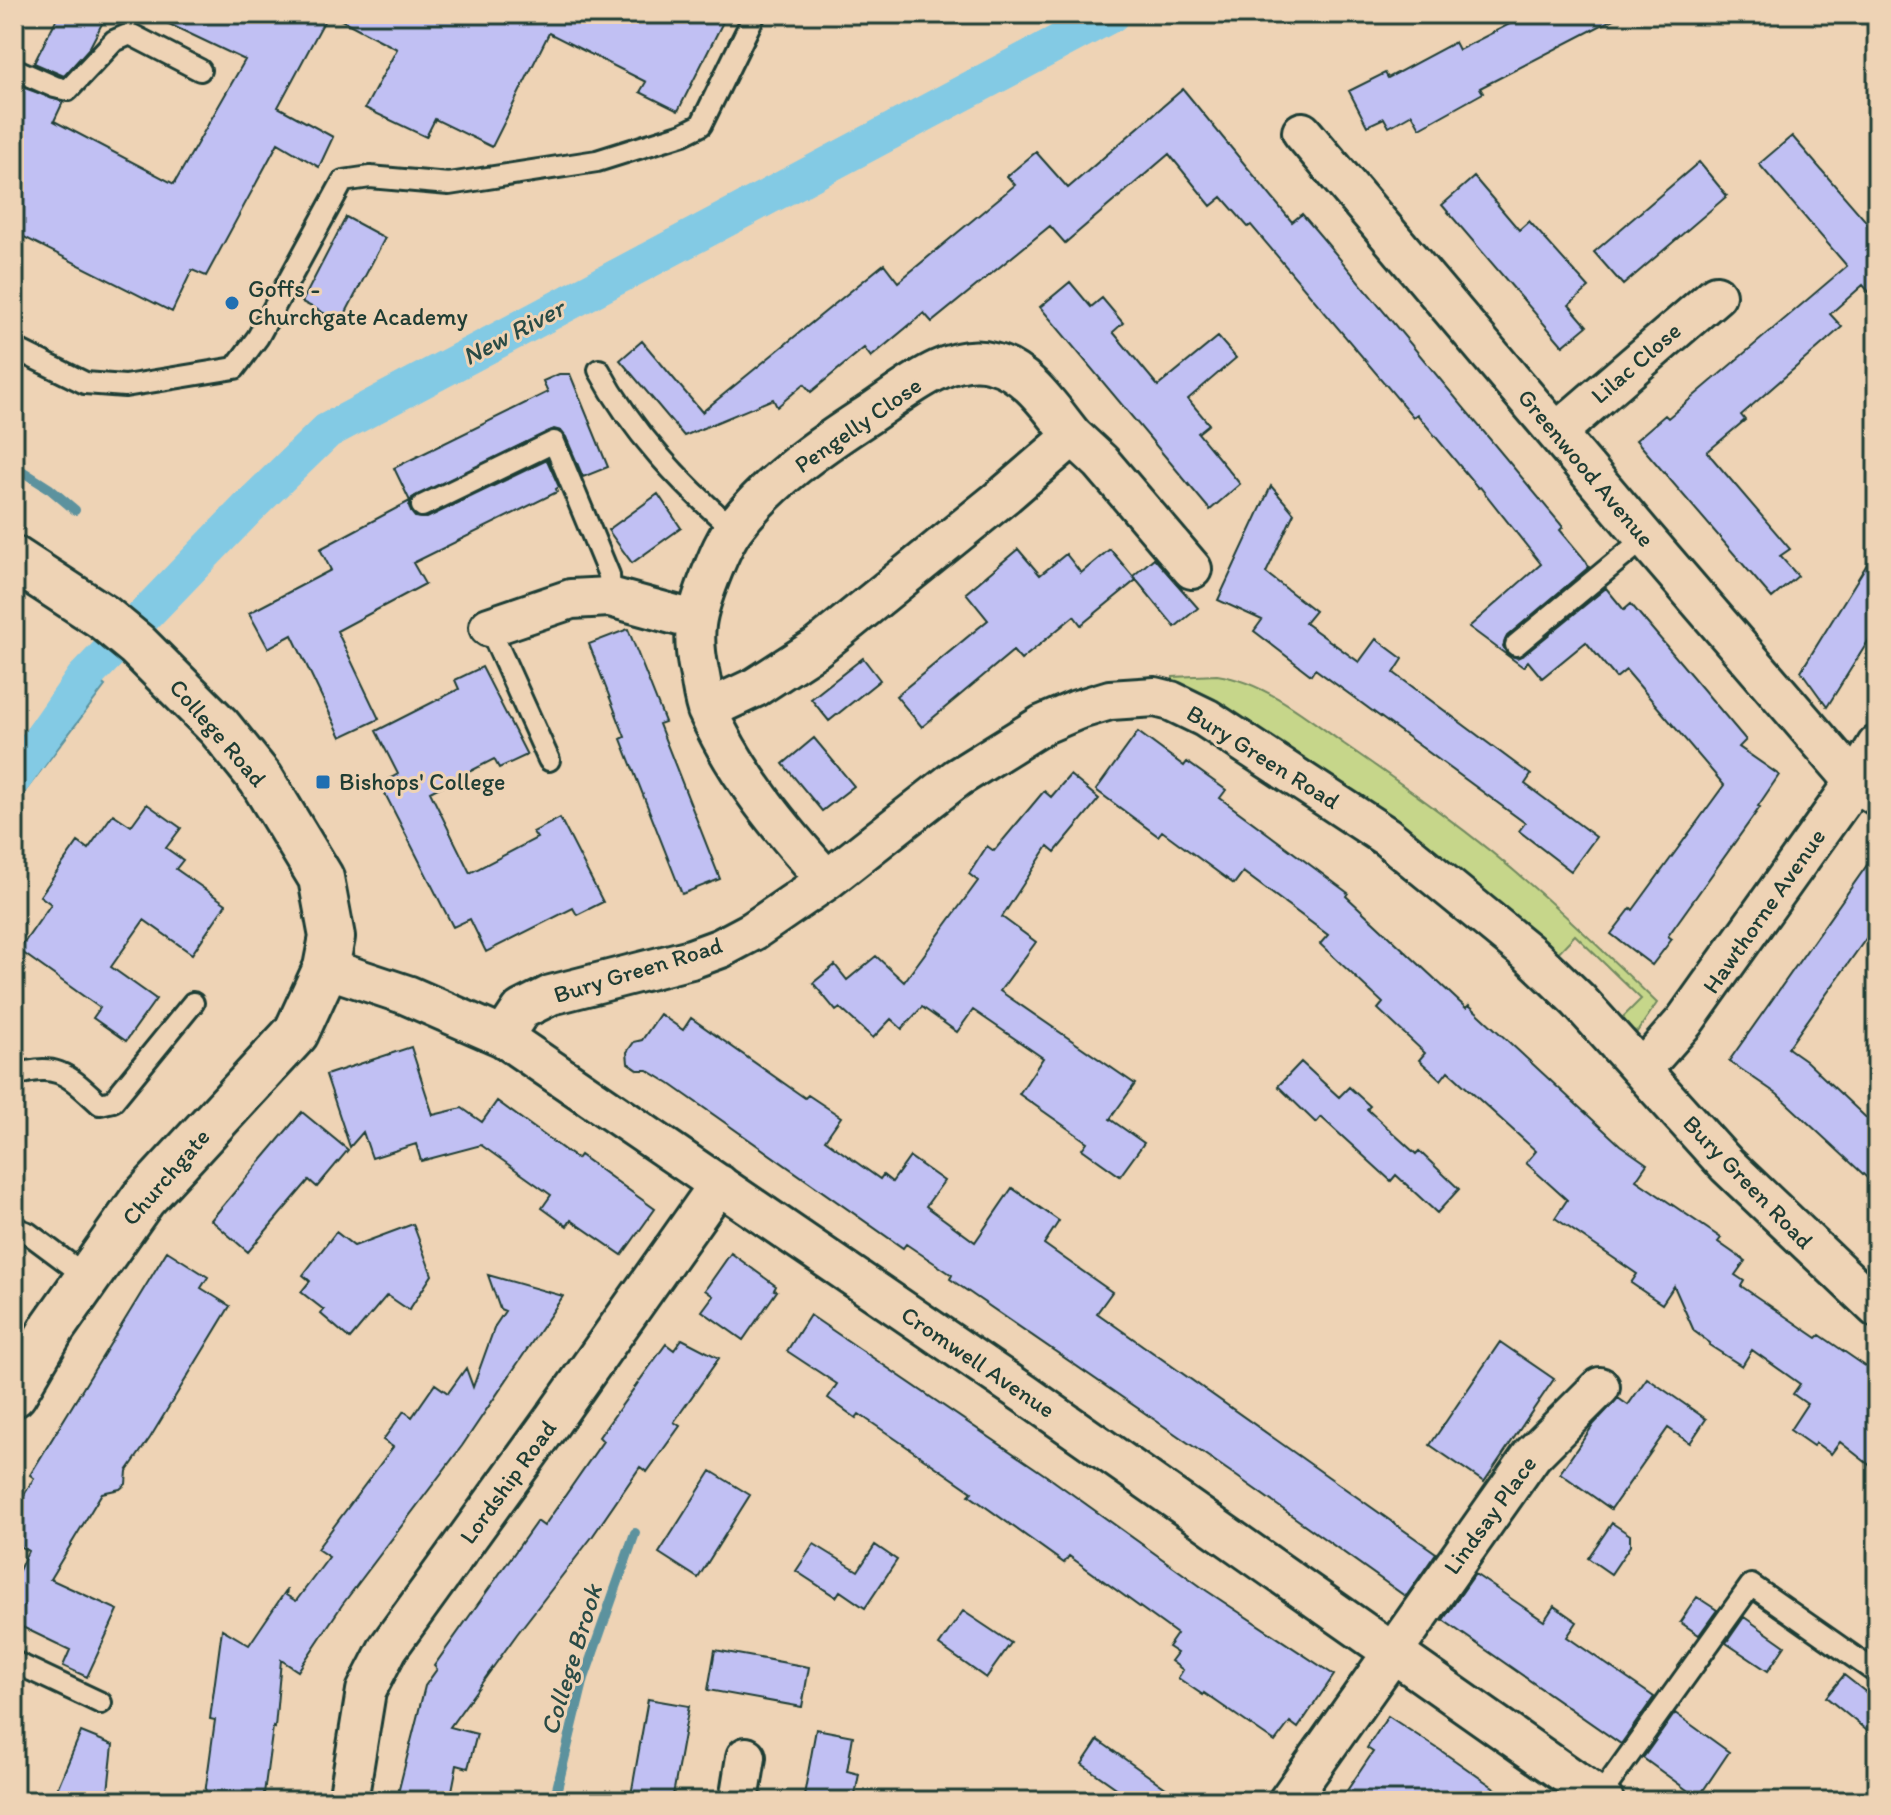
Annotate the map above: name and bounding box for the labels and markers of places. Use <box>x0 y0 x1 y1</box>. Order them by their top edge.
place label: Goffs - Churchgate Academy <box>248 274 468 331</box>
marker: Goffs - Churchgate Academy <box>223 294 241 312</box>
place label: Bishops' College <box>339 767 505 796</box>
marker: Bishops' College <box>314 773 332 791</box>

